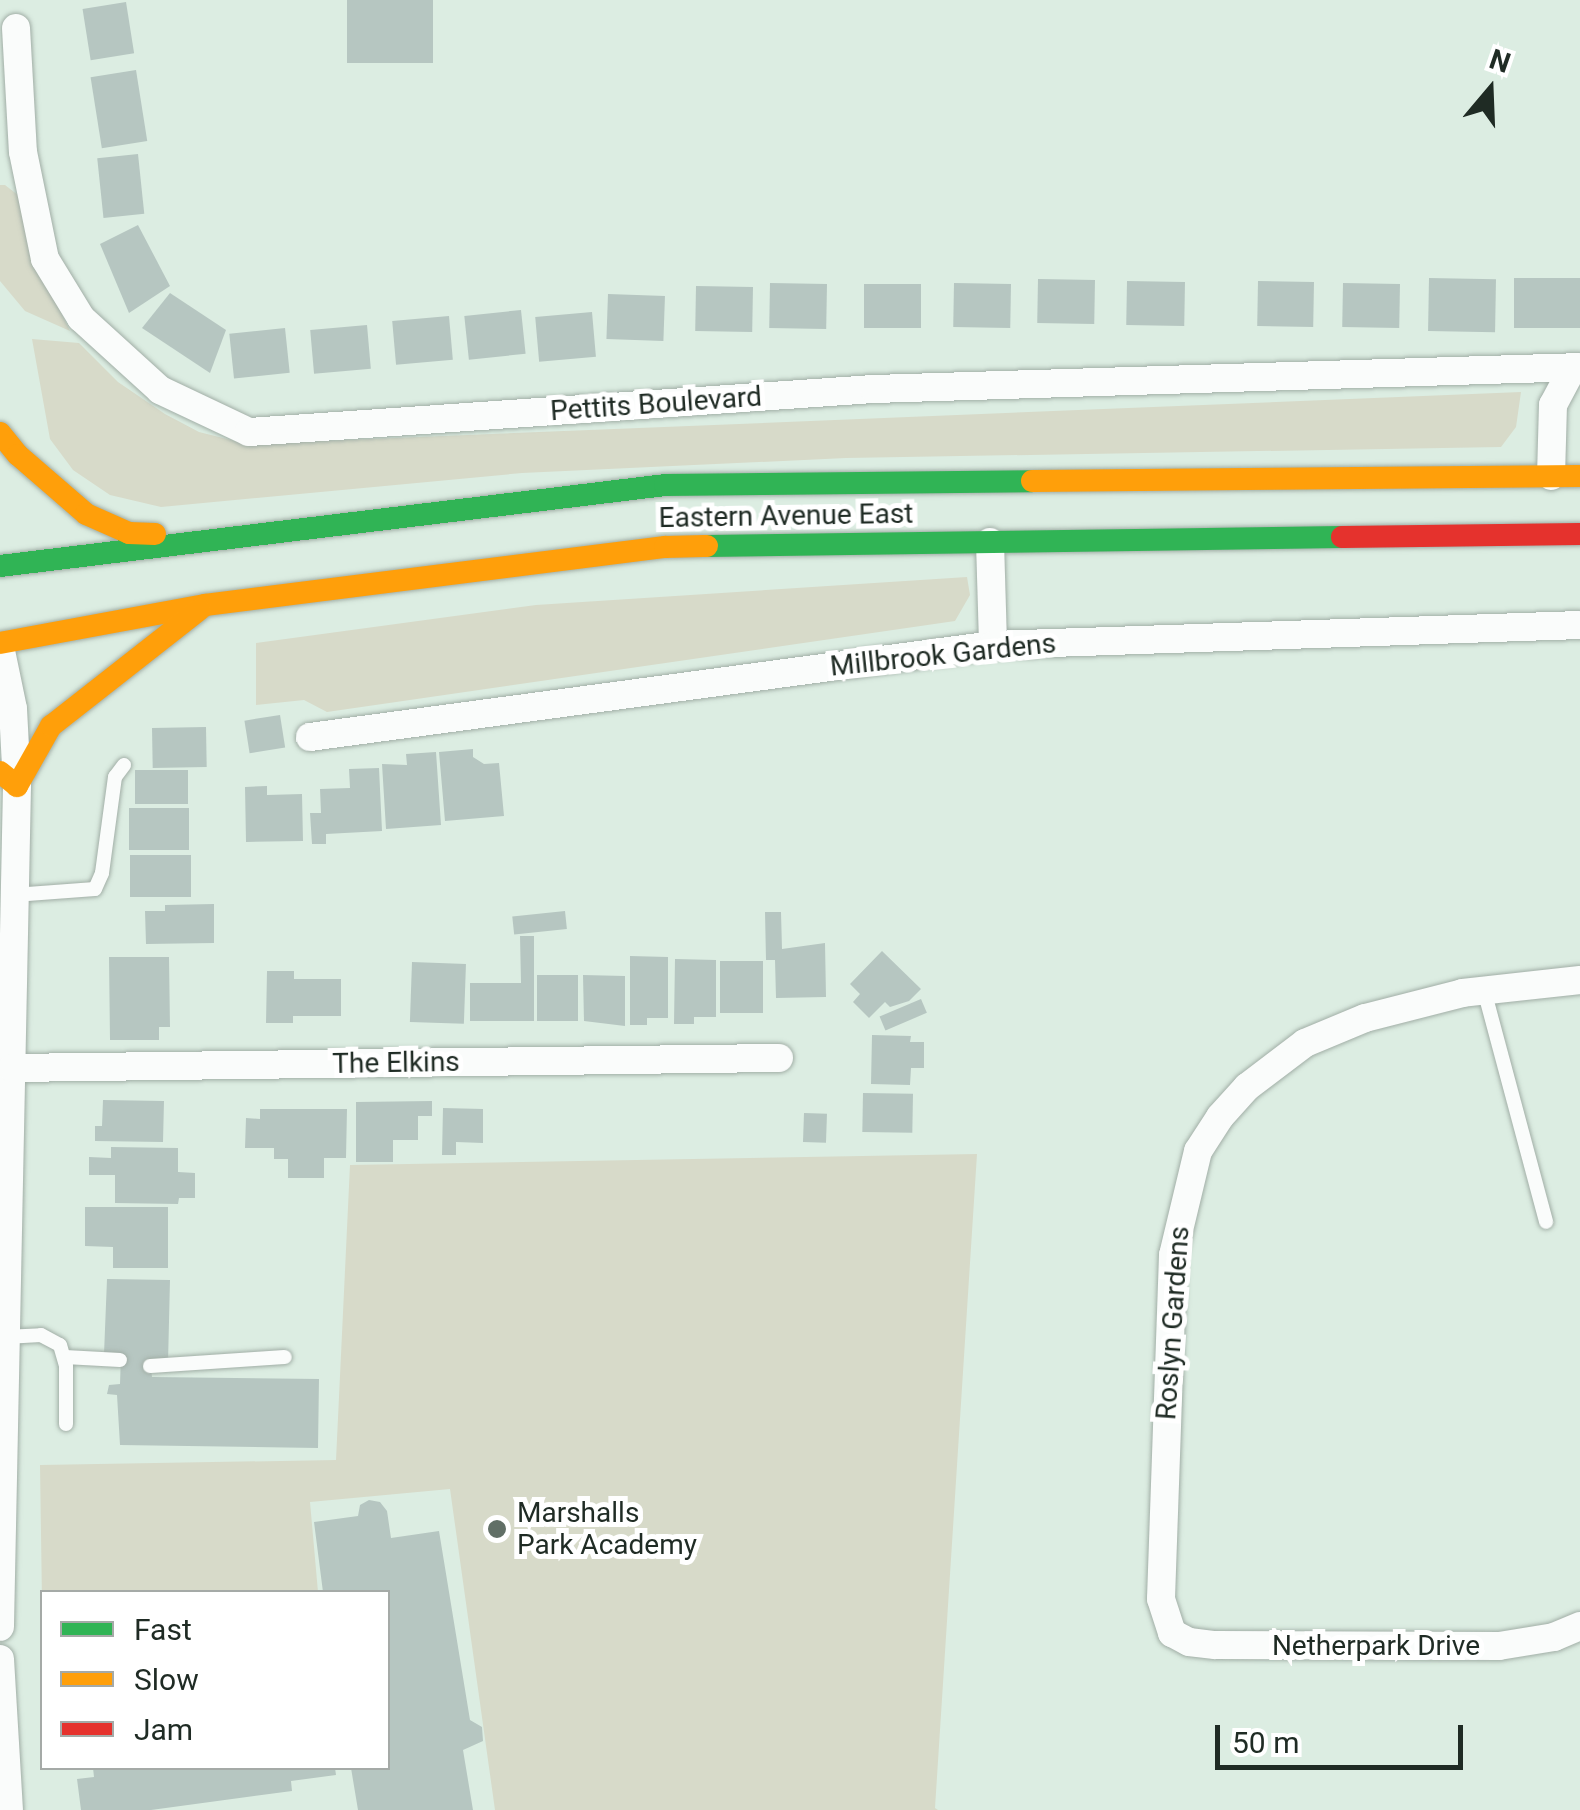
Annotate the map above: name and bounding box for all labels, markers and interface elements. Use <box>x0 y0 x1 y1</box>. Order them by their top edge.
north arrow <box>1440 40 1540 140</box>
text: N <box>1485 42 1515 80</box>
street label: Pettits Boulevard <box>549 380 763 428</box>
street label: Eastern Avenue East <box>658 497 914 535</box>
street label: Millbrook Gardens <box>828 626 1058 684</box>
street label: The Elkins <box>332 1045 460 1081</box>
street label: Roslyn Gardens <box>1149 1225 1197 1421</box>
place label: Marshalls Park Academy <box>517 1496 697 1562</box>
marker: Marshalls Park Academy <box>486 1518 508 1540</box>
legend <box>40 1590 390 1770</box>
text: Fast <box>134 1612 192 1647</box>
street label: Netherpark Drive <box>1272 1629 1480 1663</box>
text: Slow <box>134 1662 199 1697</box>
scale bar <box>1220 1705 1468 1767</box>
text: Jam <box>134 1712 193 1747</box>
text: 50 m <box>1232 1725 1299 1760</box>

